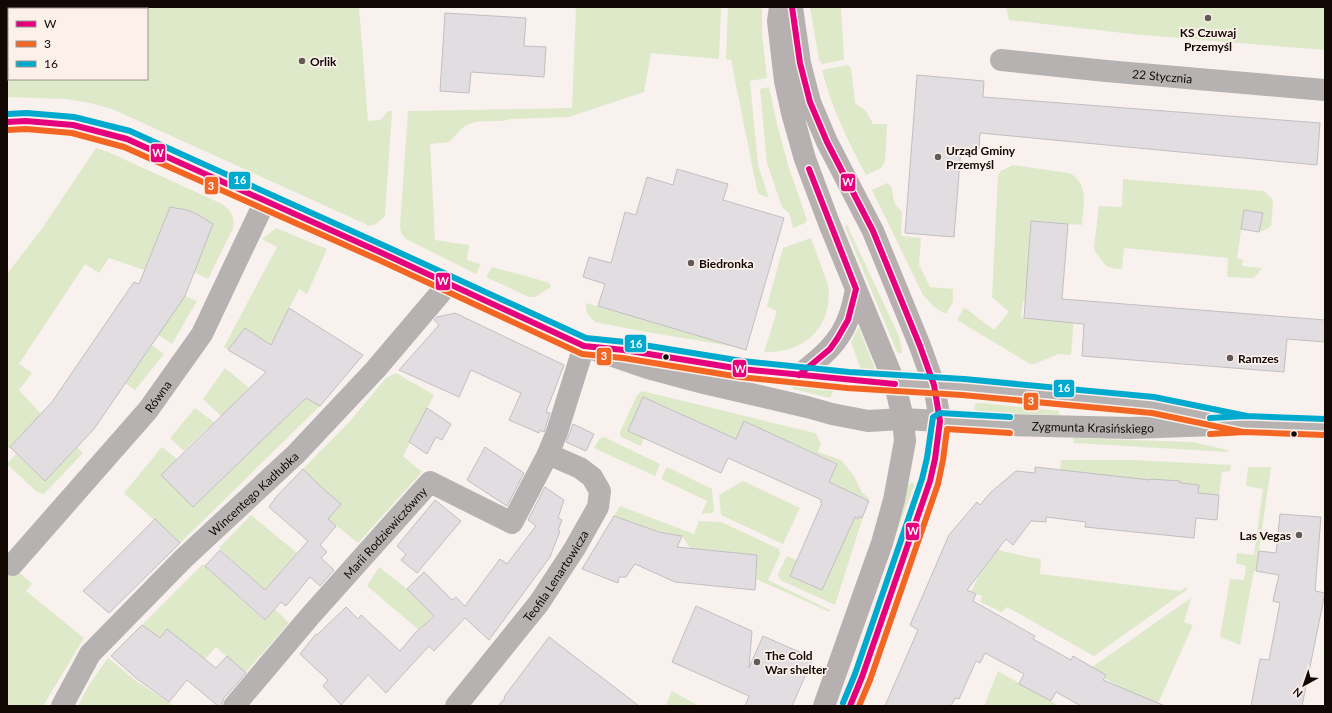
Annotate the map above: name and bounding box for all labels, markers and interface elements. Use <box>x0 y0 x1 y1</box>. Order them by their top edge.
legend <box>8 8 148 80</box>
marker: KS Czuwaj Przemyśl <box>1203 13 1213 23</box>
text: W <box>44 16 57 31</box>
place label: KS Czuwaj Przemyśl <box>1180 25 1236 54</box>
text: 3 <box>44 36 51 51</box>
place label: Orlik <box>310 54 337 69</box>
text: 16 <box>44 56 58 71</box>
marker: Orlik <box>297 56 307 66</box>
street label: 22 Stycznia <box>1132 66 1193 86</box>
line badge: W <box>150 143 166 163</box>
place label: Urząd Gminy Przemyśl <box>946 143 1016 172</box>
text: W <box>152 146 164 159</box>
marker: Urząd Gminy Przemyśl <box>933 152 943 162</box>
line badge: 16 <box>228 171 251 190</box>
text: 16 <box>234 173 247 186</box>
line badge: W <box>840 173 856 192</box>
text: W <box>842 175 854 188</box>
line badge: 3 <box>204 176 219 195</box>
text: 3 <box>208 179 214 192</box>
place label: Biedronka <box>699 256 754 271</box>
marker: Biedronka <box>686 258 696 268</box>
line badge: W <box>435 272 451 291</box>
text: W <box>437 274 449 287</box>
line badge: 16 <box>624 334 647 353</box>
text: 16 <box>630 337 643 350</box>
line badge: 3 <box>596 347 612 366</box>
text: 3 <box>601 349 607 362</box>
place label: Ramzes <box>1238 351 1279 366</box>
unlabelled marker <box>661 352 671 362</box>
marker: Ramzes <box>1225 353 1235 363</box>
line badge: W <box>732 359 747 378</box>
text: W <box>734 362 746 375</box>
street label: Równa <box>141 377 174 415</box>
line badge: 16 <box>1053 379 1075 398</box>
text: 16 <box>1058 381 1071 394</box>
line badge: 3 <box>1023 392 1039 411</box>
text: 3 <box>1028 394 1034 407</box>
street label: Zygmunta Krasińskiego <box>1032 418 1154 436</box>
unlabelled marker <box>1289 429 1299 439</box>
street label: Wincentego Kadłubka <box>205 448 301 539</box>
street label: Marii Rodziewiczówny <box>340 483 430 581</box>
line badge: W <box>905 522 920 541</box>
text: W <box>907 524 919 537</box>
street label: Teofila Lenartowicza <box>519 527 591 625</box>
place label: Las Vegas <box>1239 528 1291 543</box>
marker: Las Vegas <box>1294 530 1304 540</box>
place label: The Cold War shelter <box>765 648 827 677</box>
marker: The Cold War shelter <box>752 657 762 667</box>
north arrow <box>1284 665 1324 705</box>
text: N <box>1290 685 1305 701</box>

